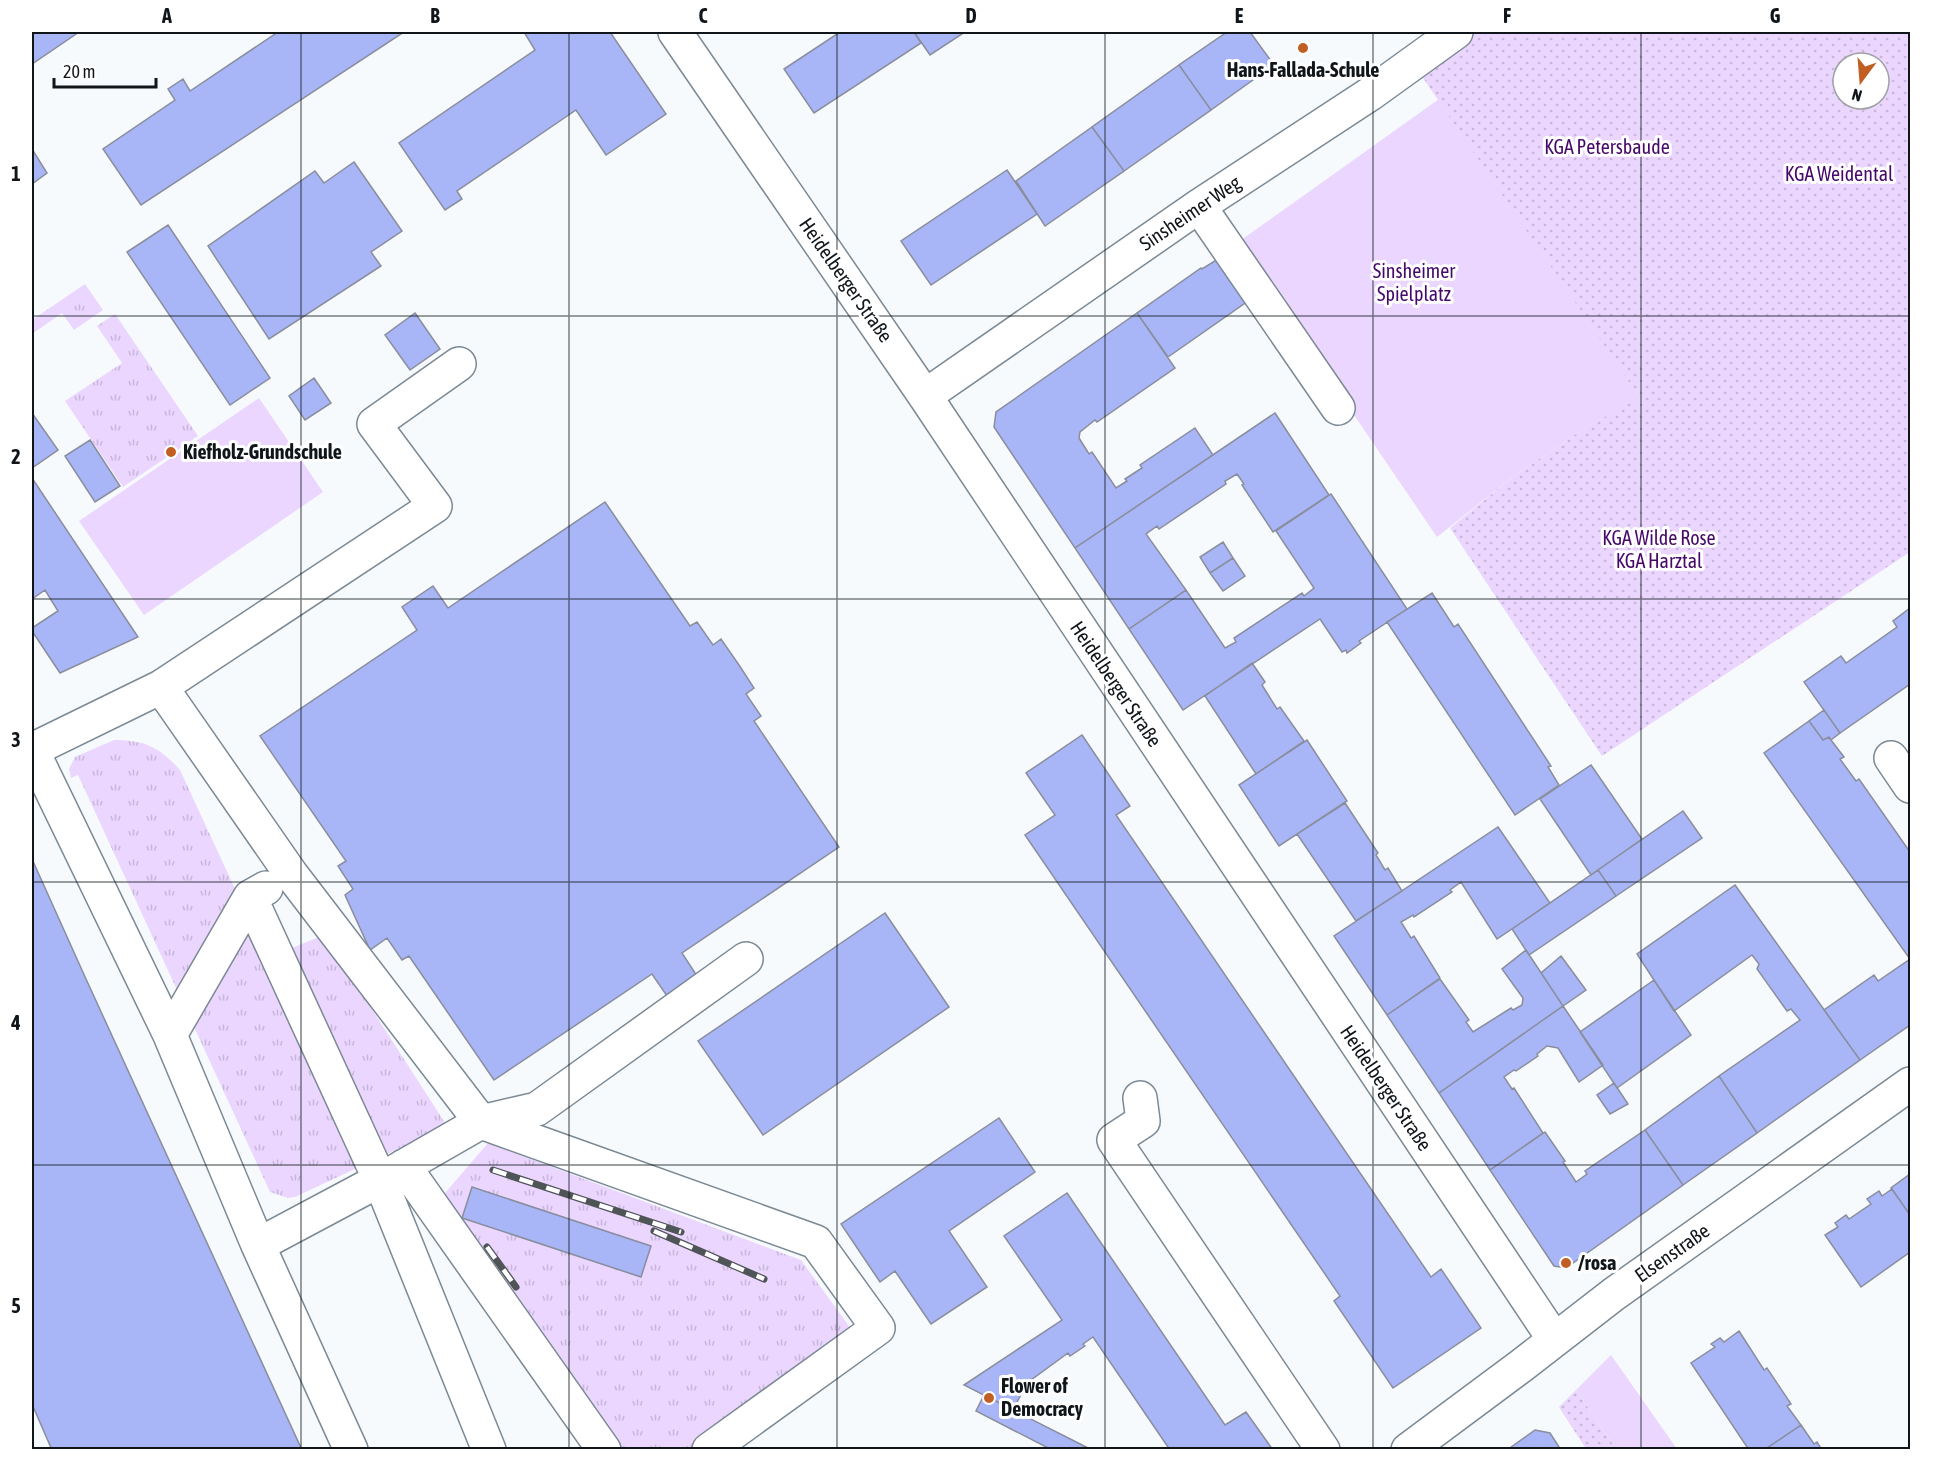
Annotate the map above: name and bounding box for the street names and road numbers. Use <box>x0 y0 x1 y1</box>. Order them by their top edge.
street label: Sinsheimer Weg <box>1135 170 1245 255</box>
street label: Heidelberger Straße <box>795 213 898 346</box>
street label: Heidelberger Straße <box>1066 617 1167 751</box>
street label: Heidelberger Straße <box>1336 1021 1437 1155</box>
street label: Elsenstraße <box>1630 1219 1713 1287</box>

